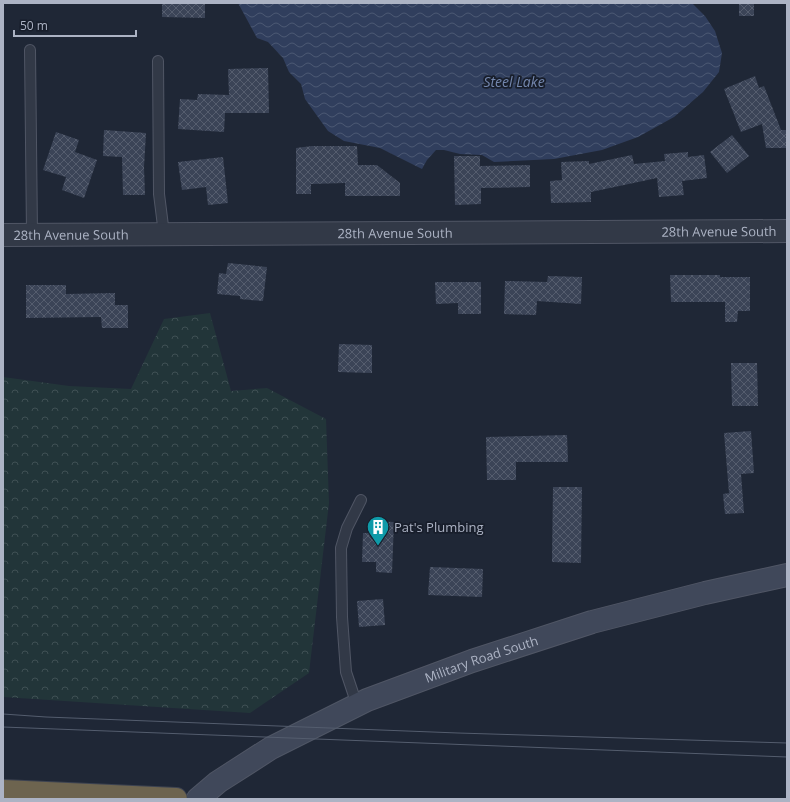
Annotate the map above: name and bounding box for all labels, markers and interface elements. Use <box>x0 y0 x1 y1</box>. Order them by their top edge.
scale bar <box>14 12 136 38</box>
text: 50 m <box>20 17 48 34</box>
water label: Steel Lake <box>483 72 545 91</box>
street label: 28th Avenue South <box>661 222 777 241</box>
street label: 28th Avenue South <box>337 224 453 242</box>
street label: 28th Avenue South <box>13 225 129 244</box>
building icon: Pat's Plumbing <box>365 514 391 547</box>
place label: Pat's Plumbing <box>394 518 483 536</box>
street label: Military Road South <box>422 631 540 687</box>

